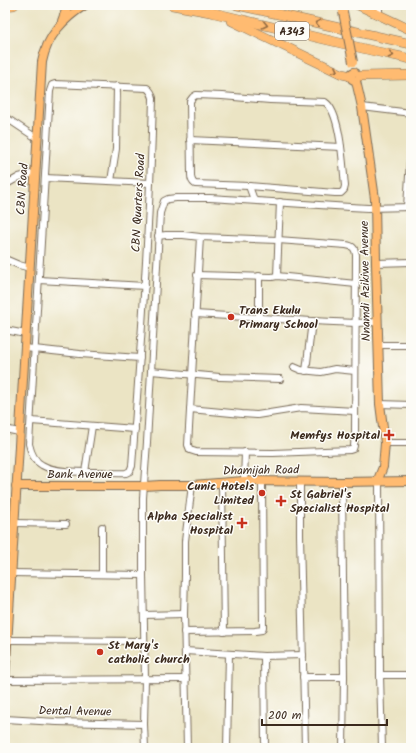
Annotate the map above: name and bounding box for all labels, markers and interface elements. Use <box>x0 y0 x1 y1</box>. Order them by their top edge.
one-way arrow <box>315 19 321 27</box>
one-way arrow <box>261 20 268 29</box>
road number: A343 <box>275 22 309 40</box>
one-way arrow <box>388 50 394 58</box>
one-way arrow <box>330 65 338 73</box>
street label: CBN Quarters Road <box>126 152 151 253</box>
street label: CBN Road <box>11 162 34 216</box>
street label: Nnamdi Azikiwe Avenue <box>355 220 376 342</box>
place label: Trans Ekulu Primary School <box>239 301 318 334</box>
marker: Trans Ekulu Primary School <box>226 312 236 322</box>
place label: Memfys Hospital <box>290 426 381 445</box>
marker: Memfys Hospital <box>383 429 395 441</box>
street label: Dhamijah Road <box>223 460 300 481</box>
street label: Bank Avenue <box>47 465 113 484</box>
place label: Cunic Hotels Limited <box>187 477 255 510</box>
place label: St Gabriel's Specialist Hospital <box>290 485 390 518</box>
marker: Cunic Hotels Limited <box>257 488 267 498</box>
marker: St Gabriel's Specialist Hospital <box>275 495 287 507</box>
place label: Alpha Specialist Hospital <box>147 507 234 540</box>
marker: Alpha Specialist Hospital <box>236 517 248 529</box>
place label: St Mary's catholic church <box>108 636 190 669</box>
marker: St Mary's catholic church <box>95 647 105 657</box>
street label: Dental Avenue <box>38 701 112 722</box>
scale bar <box>262 701 387 727</box>
text: 200 m <box>268 706 302 725</box>

